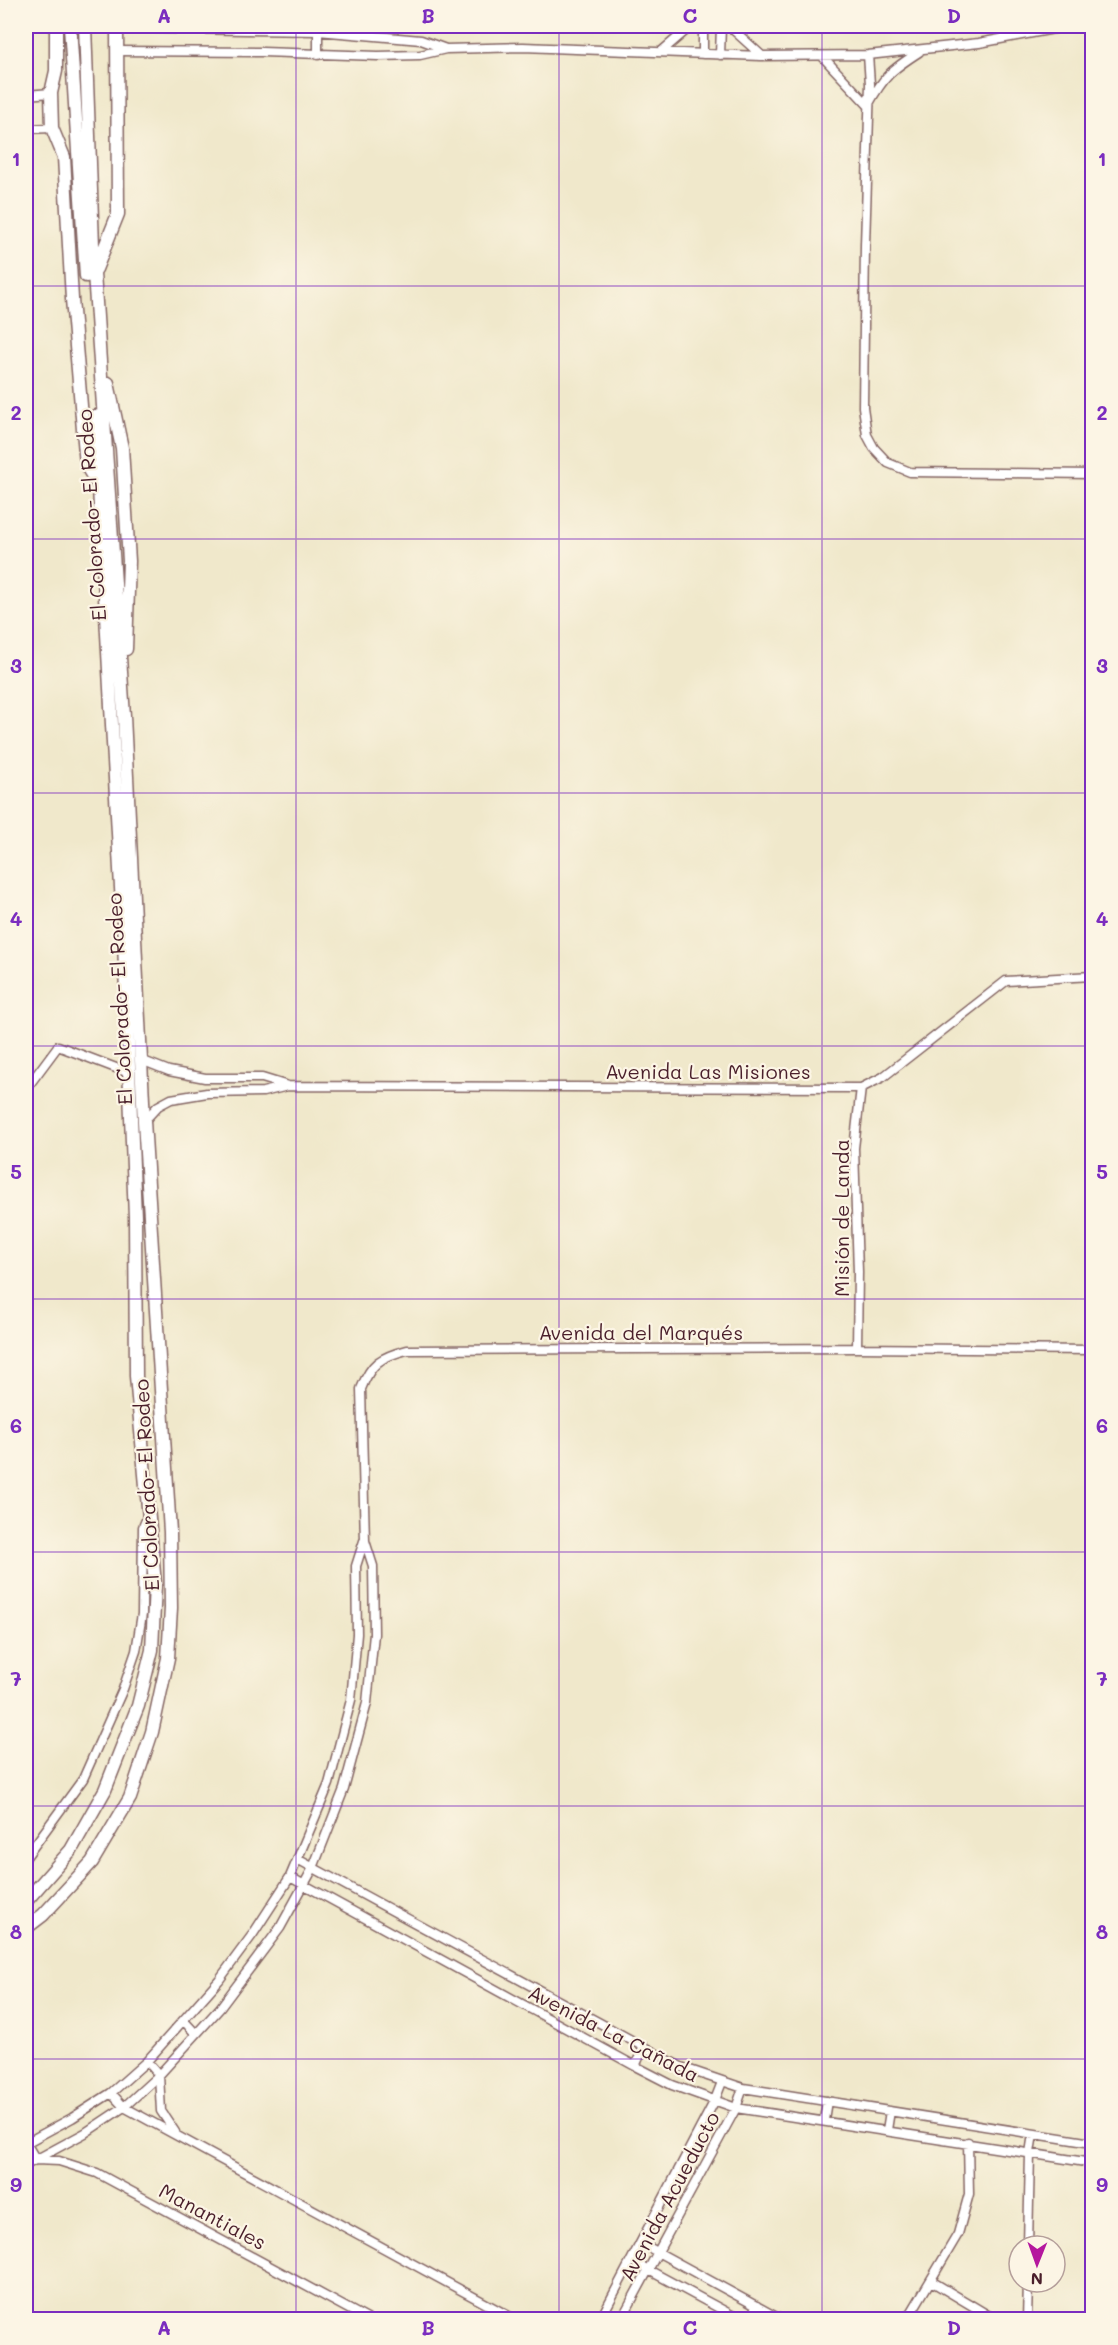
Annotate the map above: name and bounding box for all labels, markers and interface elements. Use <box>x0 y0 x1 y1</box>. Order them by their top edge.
text: A <box>157 2 171 28</box>
text: B <box>421 2 435 28</box>
text: C <box>683 2 698 28</box>
text: D <box>947 2 961 28</box>
text: 1 <box>12 145 20 171</box>
text: 1 <box>1098 145 1106 171</box>
text: 2 <box>10 399 22 425</box>
text: 2 <box>1096 399 1108 425</box>
street label: El Colorado- El Rodeo <box>71 408 111 622</box>
text: 3 <box>10 652 22 678</box>
text: 3 <box>1096 652 1108 678</box>
street label: El Colorado- El Rodeo <box>100 892 138 1106</box>
text: 4 <box>10 905 23 931</box>
text: 4 <box>1096 905 1109 931</box>
street label: Avenida Las Misiones <box>605 1058 811 1084</box>
street label: Misión de Landa <box>828 1139 854 1297</box>
text: 5 <box>10 1158 22 1184</box>
text: 5 <box>1096 1158 1108 1184</box>
street label: Avenida del Marqués <box>539 1319 743 1345</box>
street label: El Colorado- El Rodeo <box>127 1378 165 1592</box>
text: 6 <box>10 1412 22 1438</box>
text: 6 <box>1096 1412 1108 1438</box>
text: 7 <box>10 1665 22 1691</box>
text: 7 <box>1096 1665 1108 1691</box>
text: 8 <box>10 1918 22 1944</box>
text: 8 <box>1096 1918 1108 1944</box>
street label: Avenida La Cañada <box>524 1979 704 2087</box>
street label: Avenida Acueducto <box>613 2107 725 2285</box>
text: 9 <box>10 2171 22 2197</box>
text: 9 <box>1096 2171 1108 2197</box>
street label: Manantiales <box>155 2177 271 2255</box>
north arrow <box>1007 2234 1067 2294</box>
text: N <box>1030 2269 1043 2290</box>
text: A <box>157 2314 171 2340</box>
text: B <box>421 2314 435 2340</box>
text: C <box>683 2314 698 2340</box>
text: D <box>947 2314 961 2340</box>

